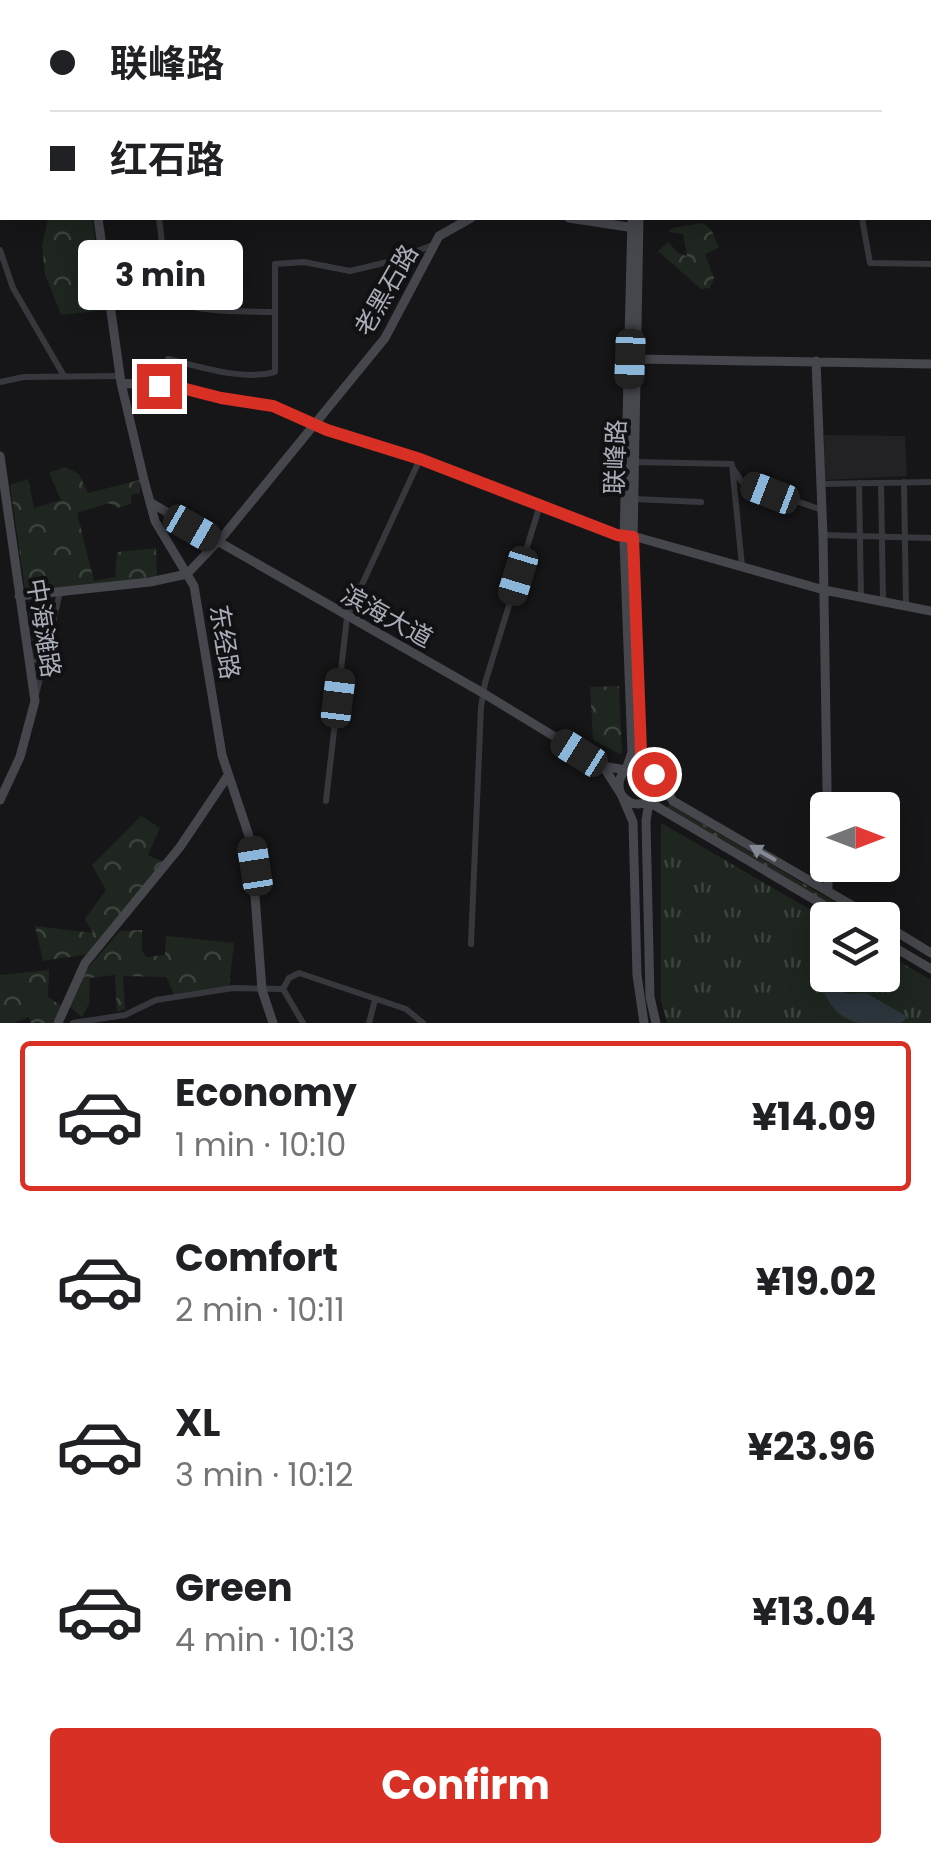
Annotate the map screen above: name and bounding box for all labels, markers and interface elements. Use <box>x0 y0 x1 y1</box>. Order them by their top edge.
text: 联峰路 <box>110 37 224 90</box>
text: 红石路 <box>110 133 224 186</box>
street label: 老黑石路 <box>346 238 427 342</box>
callout: 3 min <box>76 241 242 311</box>
text: 3 min <box>115 252 206 297</box>
car <box>614 328 646 390</box>
route end <box>137 364 182 409</box>
street label: 联峰路 <box>597 419 634 495</box>
car <box>737 468 803 518</box>
car <box>159 500 225 556</box>
car <box>495 543 541 609</box>
street label: 中海滩路 <box>18 576 69 680</box>
street label: 滨海大道 <box>335 577 439 656</box>
street label: 东经路 <box>201 602 248 682</box>
car <box>319 666 357 730</box>
car <box>546 724 612 782</box>
route start <box>632 752 677 797</box>
north arrow <box>810 792 900 882</box>
map controls <box>810 792 900 992</box>
car <box>235 834 275 898</box>
one-way arrow <box>749 844 777 862</box>
button: layers <box>810 902 900 992</box>
text: Economy <box>175 1066 357 1119</box>
icon: car <box>55 1071 145 1161</box>
text: ¥14.09 <box>752 1090 876 1143</box>
text: 1 min · 10:10 <box>175 1122 346 1167</box>
text: Comfort <box>175 1231 338 1284</box>
icon: car <box>55 1236 145 1326</box>
text: ¥19.02 <box>756 1255 876 1308</box>
text: 2 min · 10:11 <box>175 1287 345 1332</box>
text: XL <box>175 1396 220 1449</box>
icon: car <box>55 1401 145 1491</box>
text: ¥23.96 <box>748 1420 876 1473</box>
text: 3 min · 10:12 <box>175 1452 353 1497</box>
text: Green <box>175 1561 293 1614</box>
icon: car <box>55 1566 145 1656</box>
text: ¥13.04 <box>752 1585 876 1638</box>
text: 4 min · 10:13 <box>175 1617 355 1662</box>
button: Confirm <box>50 1728 881 1843</box>

